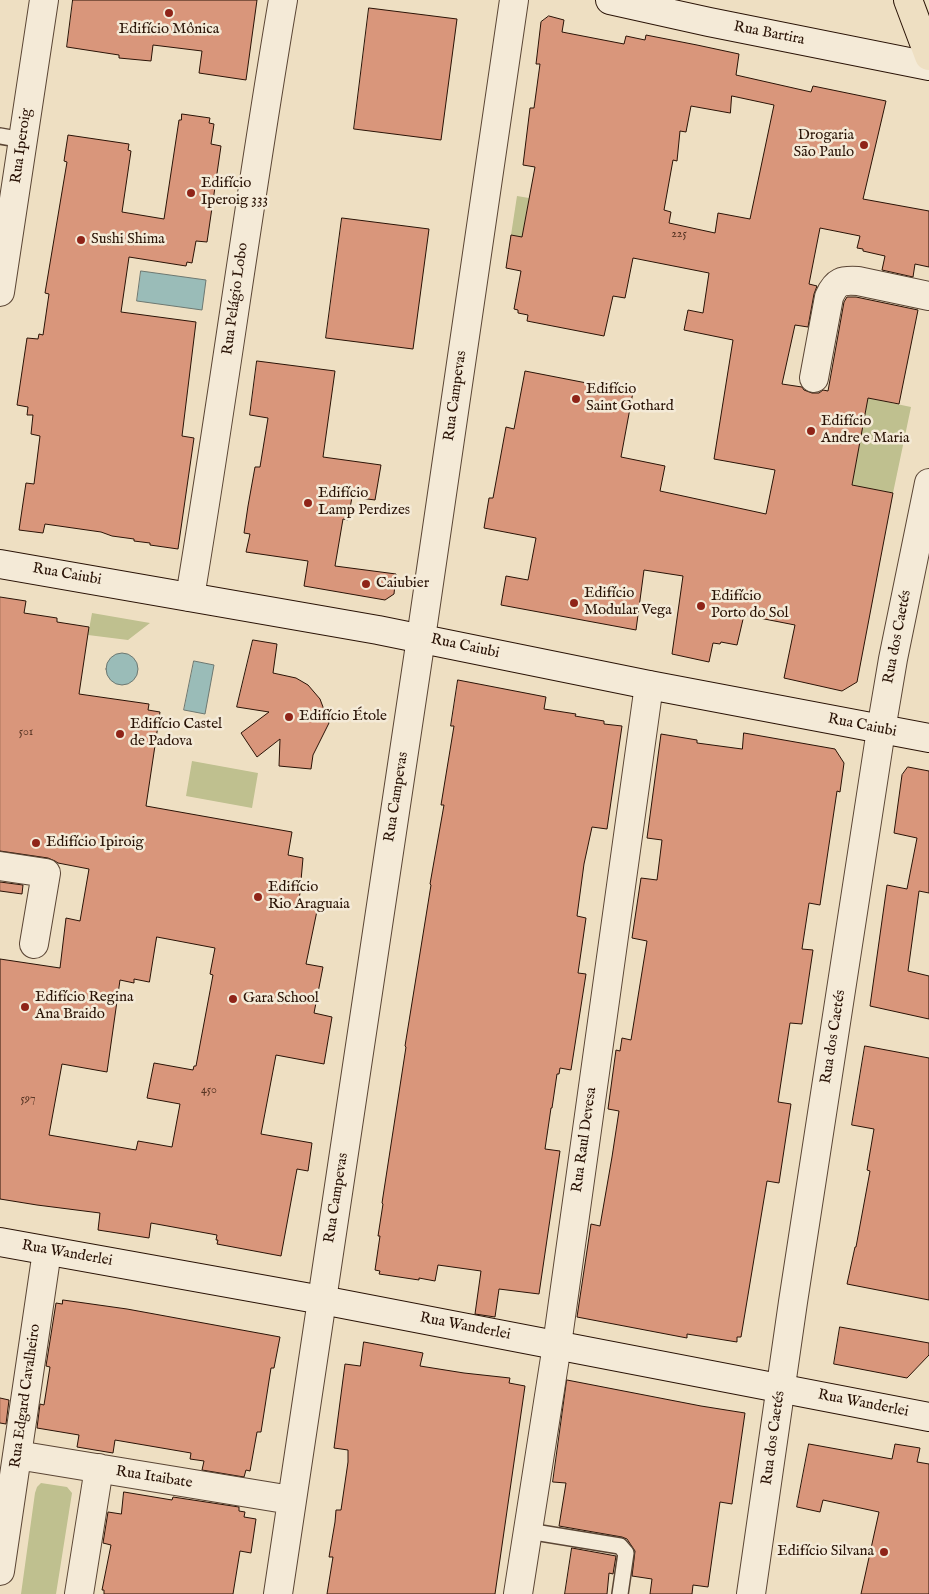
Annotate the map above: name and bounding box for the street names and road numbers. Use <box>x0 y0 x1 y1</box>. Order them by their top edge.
street label: Rua Bartira <box>732 18 806 50</box>
street label: Rua Iperoig <box>8 107 36 185</box>
street label: Rua Pelágio Lobo <box>219 242 253 356</box>
street label: Rua Campevas <box>441 350 471 442</box>
street label: Rua Caiubi <box>31 560 103 590</box>
street label: Rua dos Caetés <box>880 589 916 685</box>
street label: Rua Caiubi <box>429 631 501 663</box>
street label: Rua Caiubi <box>826 711 898 741</box>
street label: Rua Campevas <box>381 751 413 843</box>
street label: Rua dos Caetés <box>818 989 850 1085</box>
street label: Rua Raul Devesa <box>569 1086 601 1194</box>
street label: Rua Campevas <box>321 1152 353 1244</box>
street label: Rua Wanderlei <box>20 1237 114 1271</box>
street label: Rua Wanderlei <box>418 1309 512 1345</box>
street label: Rua Edgard Cavalheiro <box>7 1323 45 1469</box>
street label: Rua Wanderlei <box>816 1386 910 1422</box>
street label: Rua dos Caetés <box>758 1390 790 1486</box>
street label: Rua Itaibate <box>114 1463 194 1493</box>

